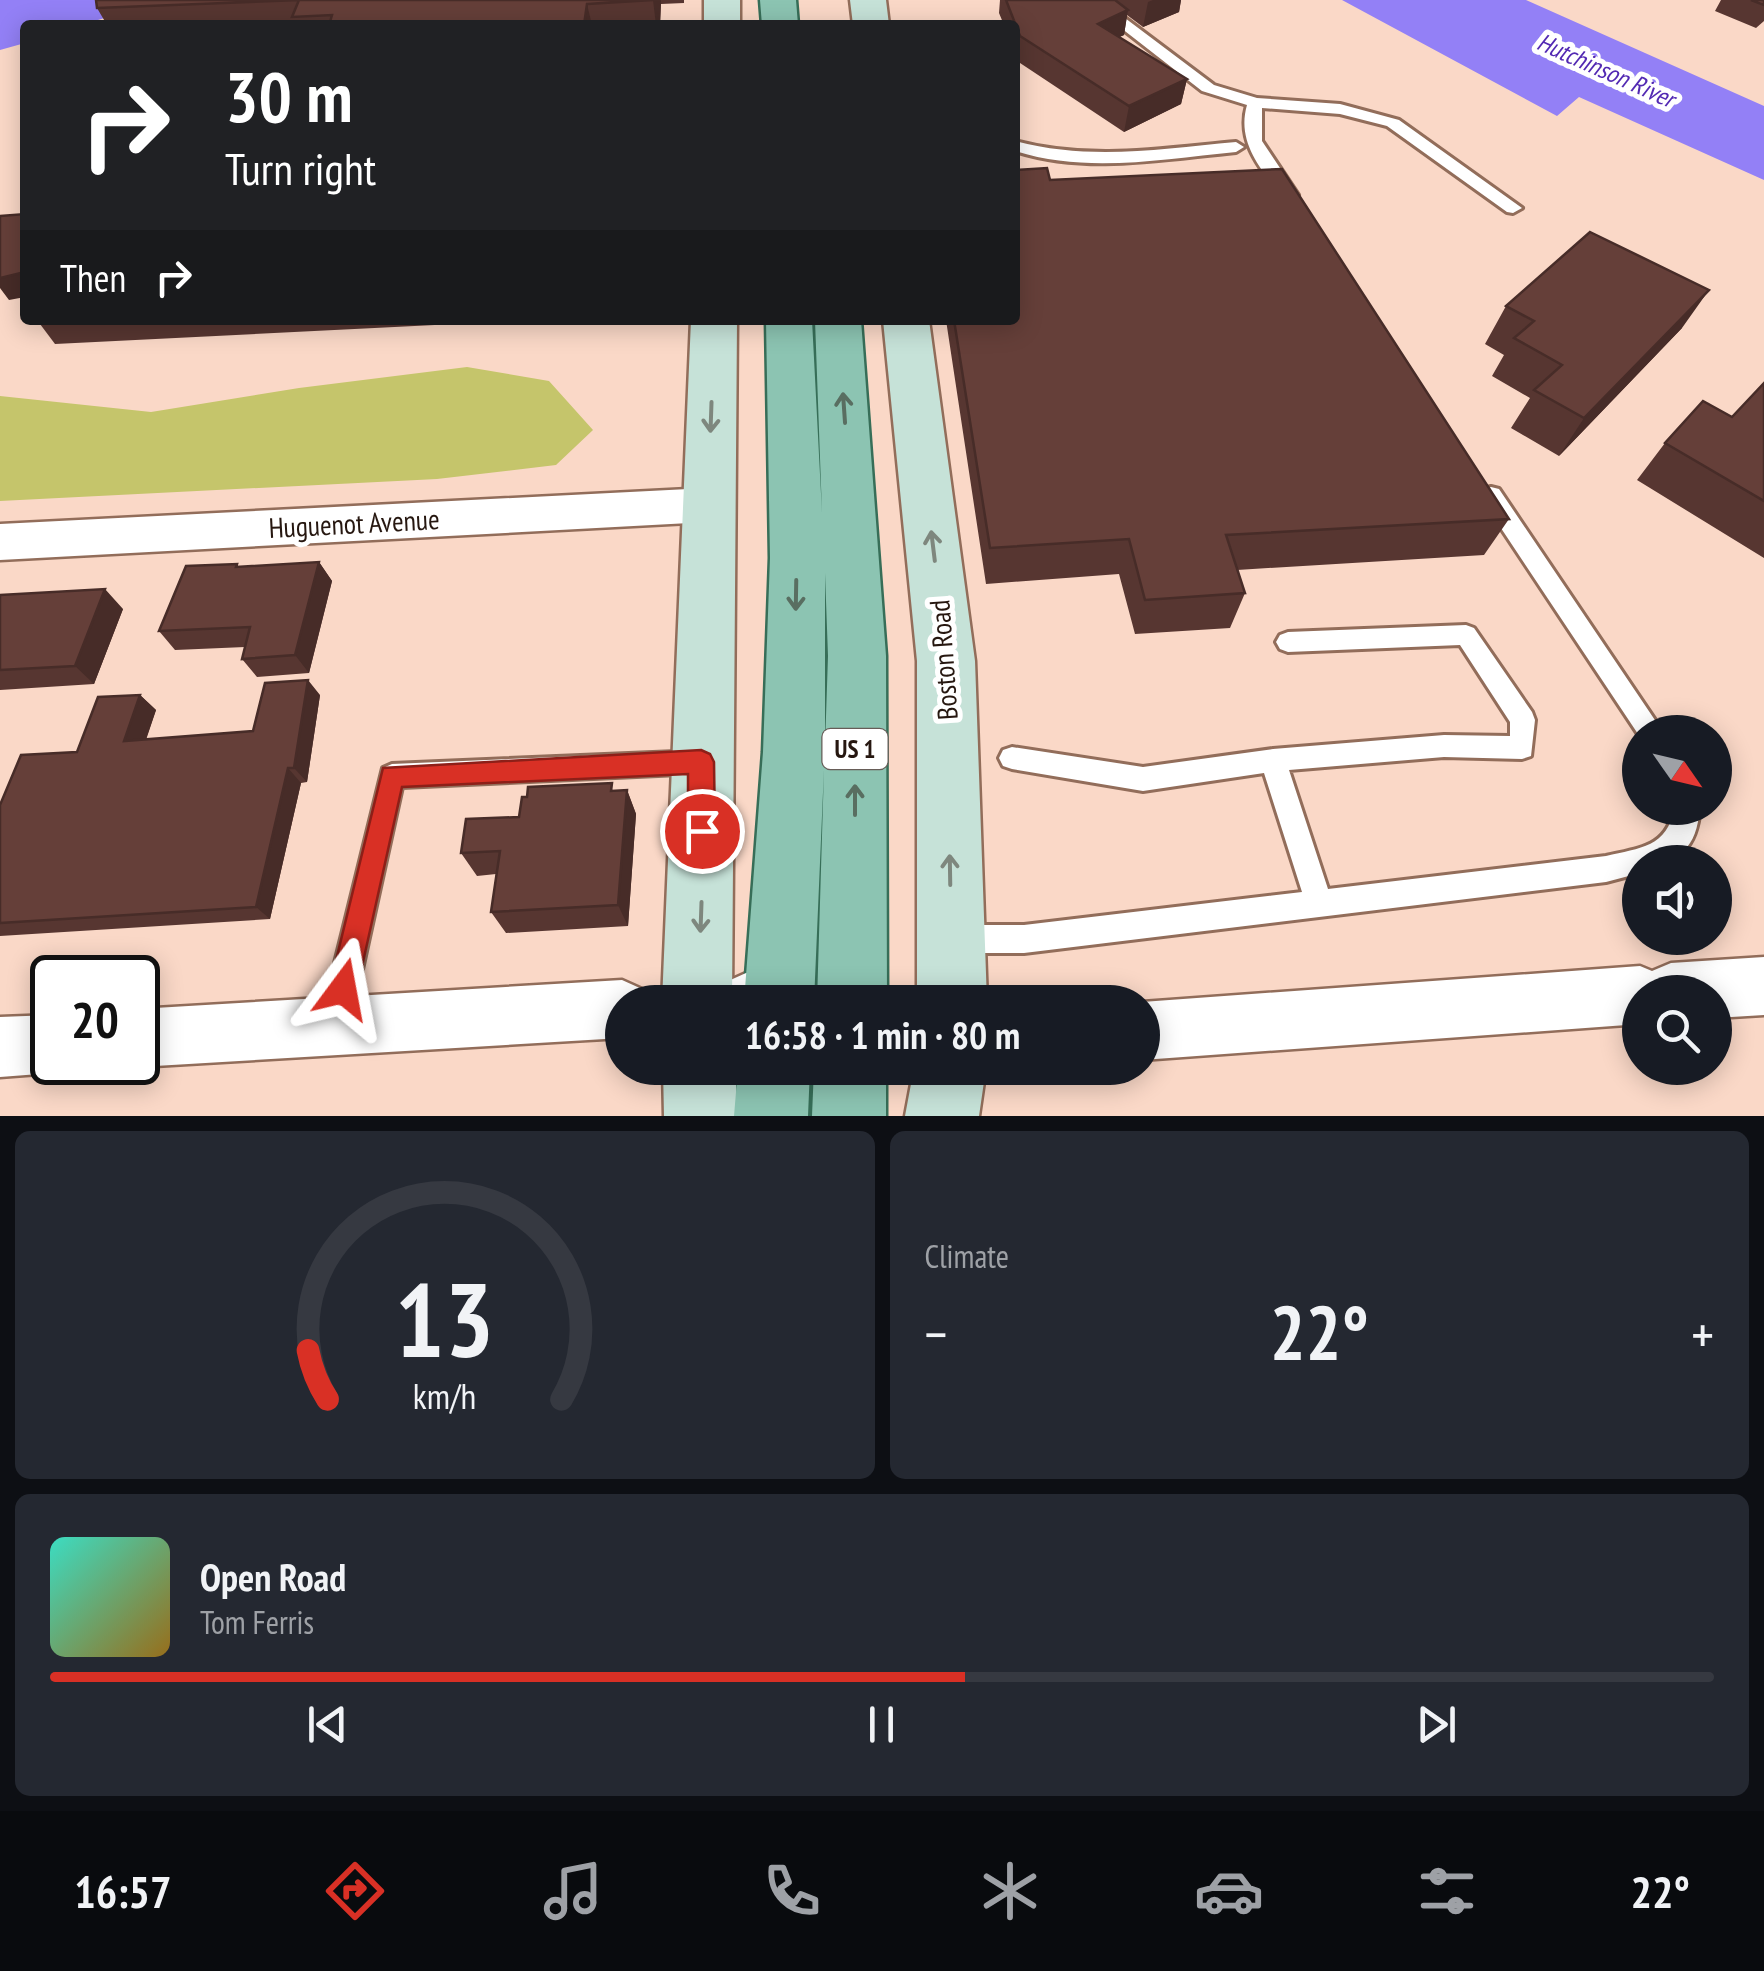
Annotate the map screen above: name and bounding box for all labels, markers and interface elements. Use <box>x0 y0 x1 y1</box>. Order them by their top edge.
water label: Hutchinson River <box>1532 25 1683 116</box>
text: 30 m <box>225 51 353 141</box>
icon: right <box>60 60 190 190</box>
text: Turn right <box>225 139 376 197</box>
icon: right <box>146 250 201 305</box>
text: Then <box>60 253 126 302</box>
one-way arrow <box>834 393 853 425</box>
one-way arrow <box>701 401 720 433</box>
street label: Huguenot Avenue <box>268 500 440 546</box>
one-way arrow <box>923 530 942 562</box>
one-way arrow <box>786 579 805 611</box>
street label: Boston Road <box>920 599 966 721</box>
north arrow <box>1622 715 1732 825</box>
map controls <box>1622 715 1732 1085</box>
road number: US 1 <box>822 729 888 769</box>
one-way arrow <box>846 785 864 818</box>
pin <box>660 789 745 874</box>
icon: arrive <box>675 804 730 859</box>
button: sound <box>1622 845 1732 955</box>
one-way arrow <box>941 855 960 887</box>
one-way arrow <box>691 901 710 933</box>
position arrow <box>291 937 395 1041</box>
speed limit sign: 20 <box>30 955 160 1085</box>
button: search <box>1622 975 1732 1085</box>
text: 16:58 · 1 min · 80 m <box>745 1010 1020 1059</box>
text: Climate <box>925 1235 1009 1277</box>
text: 13 <box>395 1251 494 1386</box>
text: 22° <box>1270 1284 1369 1381</box>
text: − <box>925 1298 947 1369</box>
text: + <box>1691 1298 1714 1369</box>
text: km/h <box>413 1373 476 1419</box>
text: Open Road <box>200 1552 346 1601</box>
text: Tom Ferris <box>200 1601 314 1643</box>
icon: previous <box>300 1697 355 1752</box>
icon: pause <box>854 1697 909 1752</box>
icon: next <box>1409 1697 1464 1752</box>
icon: directions <box>320 1856 390 1926</box>
icon: music <box>538 1856 608 1926</box>
icon: phone <box>757 1856 827 1926</box>
icon: climate <box>975 1856 1045 1926</box>
icon: car <box>1194 1856 1264 1926</box>
icon: filters <box>1412 1856 1482 1926</box>
text: 16:57 <box>74 1862 172 1920</box>
text: 22° <box>1630 1862 1690 1920</box>

